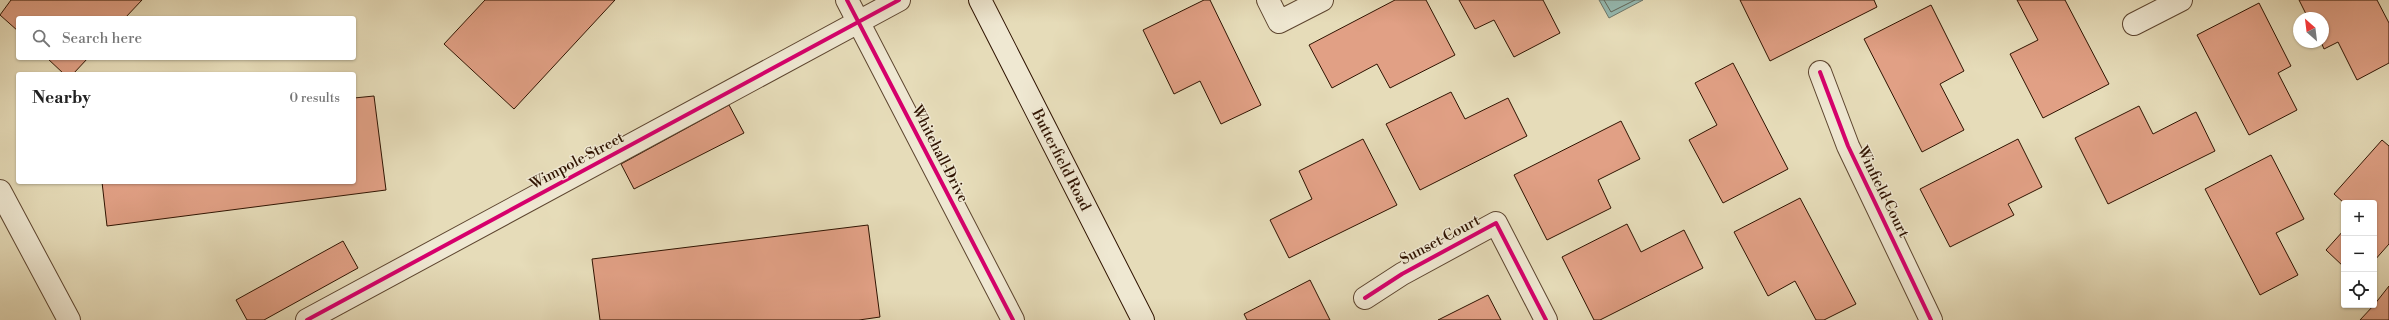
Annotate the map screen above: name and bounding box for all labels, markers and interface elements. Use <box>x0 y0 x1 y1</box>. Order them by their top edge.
north arrow <box>2293 12 2329 48</box>
search box <box>16 16 356 60</box>
icon: search <box>30 27 52 49</box>
text: Search here <box>62 29 142 48</box>
text: Nearby <box>32 87 91 109</box>
text: 0 results <box>289 90 340 106</box>
street label: Whitehall Drive <box>907 101 973 206</box>
street label: Butterfield Road <box>1027 105 1095 214</box>
street label: Wimpole Street <box>526 128 628 194</box>
street label: Winfield Court <box>1852 142 1914 241</box>
map controls <box>2341 200 2377 308</box>
button: + <box>2341 200 2377 236</box>
street label: Sunset Court <box>1397 211 1484 269</box>
button: − <box>2341 236 2377 272</box>
button: locate <box>2341 272 2377 308</box>

